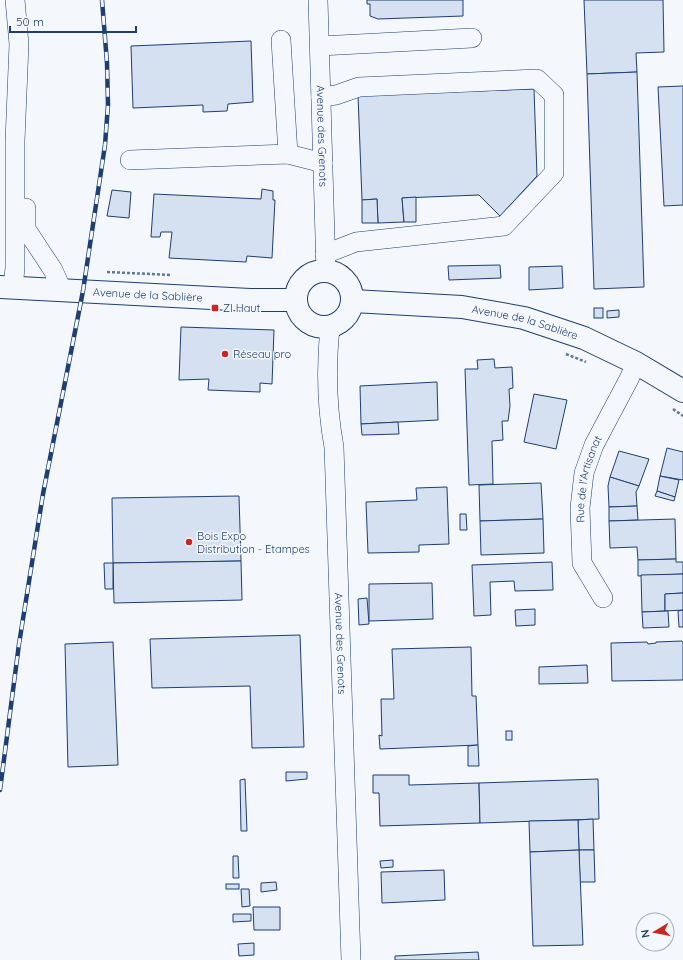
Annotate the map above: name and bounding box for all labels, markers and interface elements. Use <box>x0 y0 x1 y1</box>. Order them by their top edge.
scale bar <box>10 8 136 34</box>
text: 50 m <box>16 14 44 29</box>
street label: Avenue des Grenots <box>314 85 331 187</box>
street label: Avenue de la Sablière <box>93 285 203 305</box>
place label: ZI Haut <box>223 301 261 315</box>
street label: Avenue de la Sablière <box>471 302 580 343</box>
marker: ZI Haut <box>210 303 220 313</box>
place label: Réseau pro <box>233 347 291 361</box>
marker: Réseau pro <box>220 349 230 359</box>
street label: Rue de l'Artisanat <box>573 433 605 523</box>
place label: Bois Expo Distribution - Etampes <box>197 529 310 556</box>
marker: Bois Expo Distribution - Etampes <box>184 537 194 547</box>
street label: Avenue des Grenots <box>332 592 349 695</box>
north arrow <box>635 912 675 952</box>
text: N <box>638 929 653 939</box>

